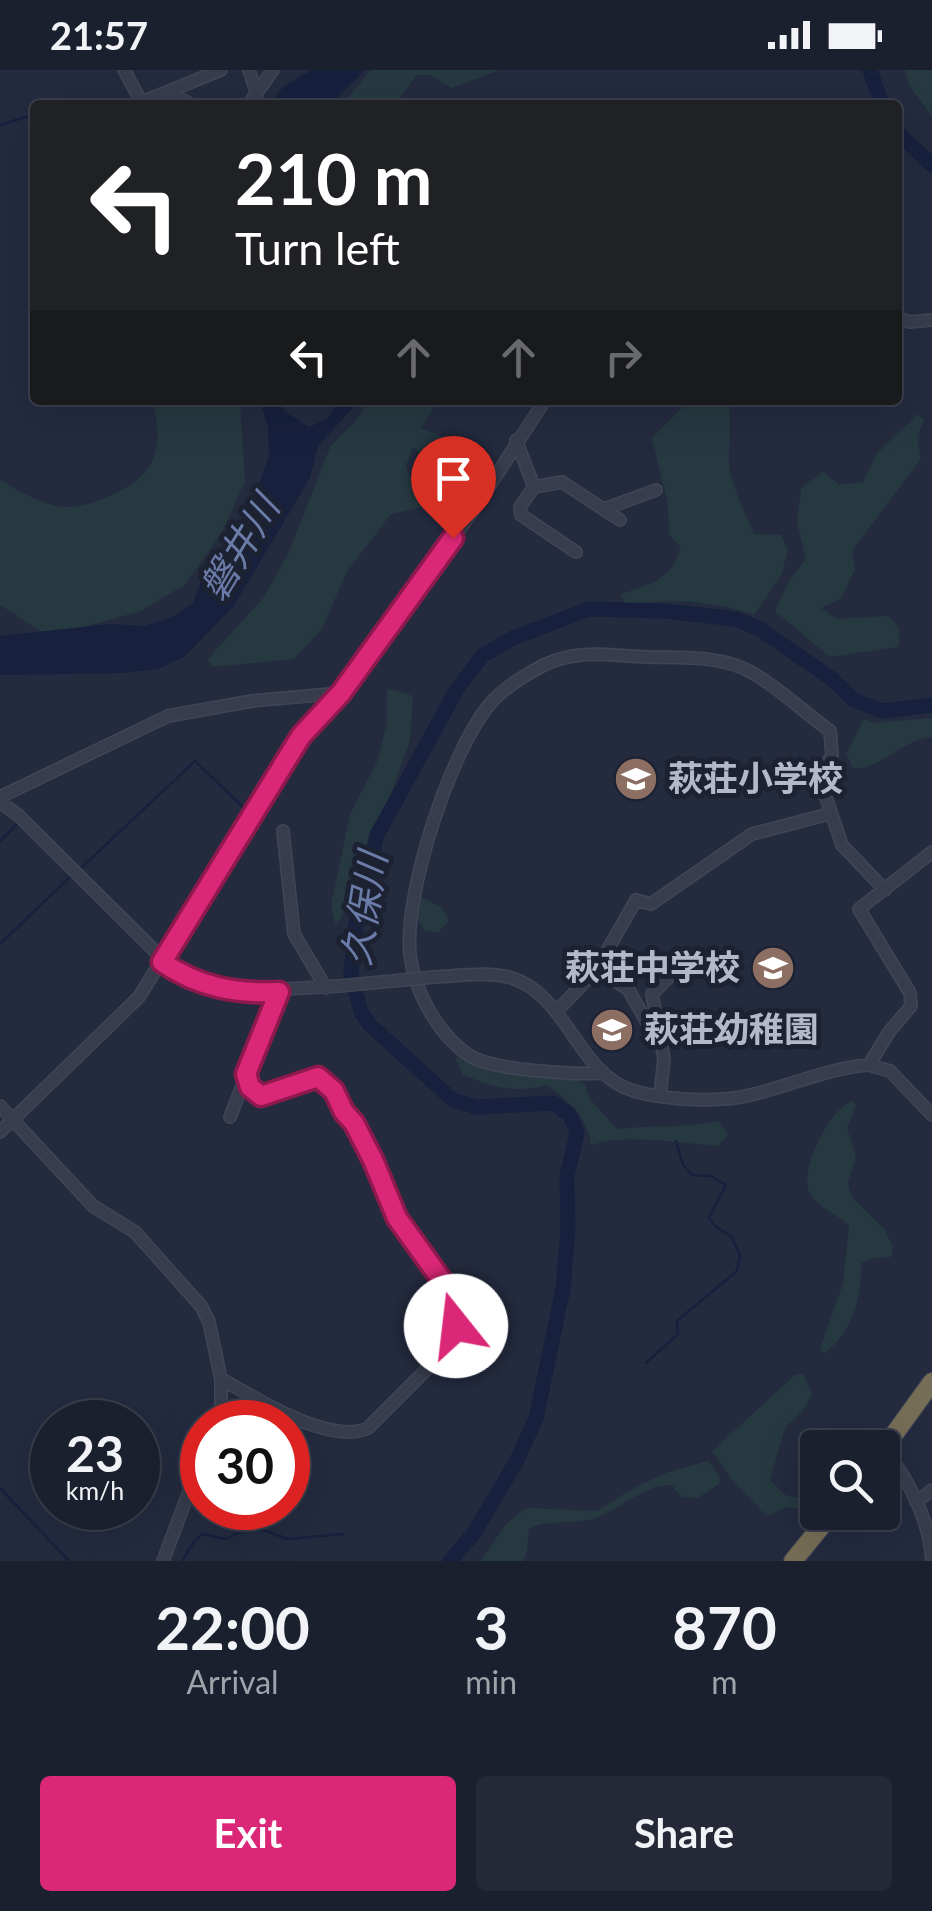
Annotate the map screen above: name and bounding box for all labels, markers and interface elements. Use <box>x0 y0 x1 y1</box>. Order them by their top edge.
text: 21:57 <box>50 12 148 58</box>
text: 210 m <box>235 136 432 220</box>
icon: left <box>70 140 200 270</box>
text: Turn left <box>235 221 400 275</box>
icon: left <box>281 330 336 385</box>
icon: ahead <box>386 330 441 385</box>
icon: ahead <box>491 330 546 385</box>
icon: right <box>596 330 651 385</box>
pin <box>411 436 496 539</box>
icon: arrive <box>426 451 481 506</box>
water label: 磐井川 <box>189 483 289 608</box>
school or university icon: 萩荘小学校 <box>613 756 659 802</box>
place label: 萩荘小学校 <box>668 756 843 798</box>
water label: 久保川 <box>331 845 395 969</box>
place label: 萩荘中学校 <box>565 945 740 987</box>
school or university icon: 萩荘中学校 <box>750 945 796 991</box>
school or university icon: 萩荘幼稚園 <box>589 1007 635 1053</box>
place label: 萩荘幼稚園 <box>644 1007 819 1049</box>
position arrow <box>404 1274 508 1378</box>
speed limit sign: 30 <box>180 1400 310 1530</box>
text: 23 <box>66 1423 124 1483</box>
map controls <box>800 1430 900 1530</box>
button: search <box>800 1430 900 1530</box>
text: km/h <box>66 1475 124 1505</box>
text: 22:00 <box>155 1591 310 1663</box>
text: 3 <box>474 1591 509 1663</box>
text: 870 <box>672 1591 777 1663</box>
text: Arrival <box>186 1662 279 1701</box>
text: min <box>465 1662 517 1701</box>
text: m <box>711 1662 738 1701</box>
button: Exit <box>40 1776 456 1891</box>
button: Share <box>476 1776 892 1891</box>

